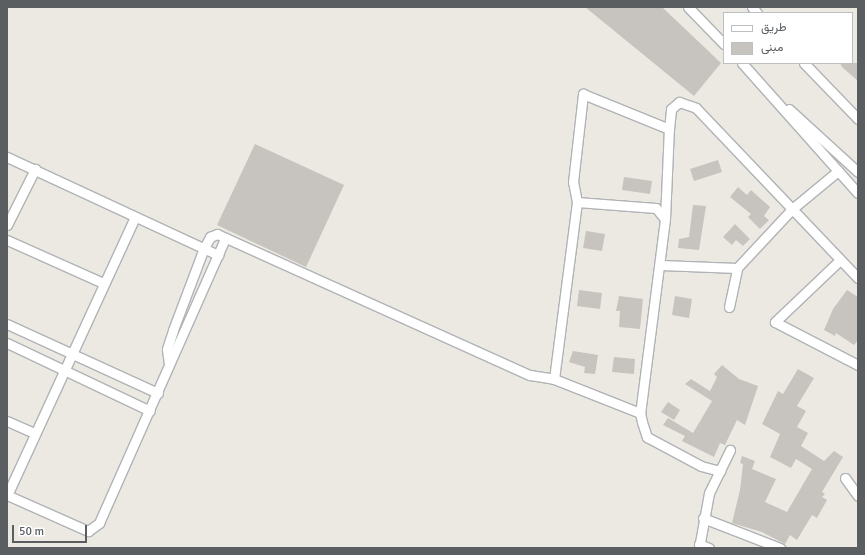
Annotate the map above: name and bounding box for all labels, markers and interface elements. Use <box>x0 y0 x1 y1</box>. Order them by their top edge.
legend <box>723 12 853 64</box>
text: طريق <box>761 20 786 35</box>
text: مبنى <box>761 40 783 55</box>
scale bar <box>14 517 89 543</box>
text: 50 m <box>19 524 44 539</box>

